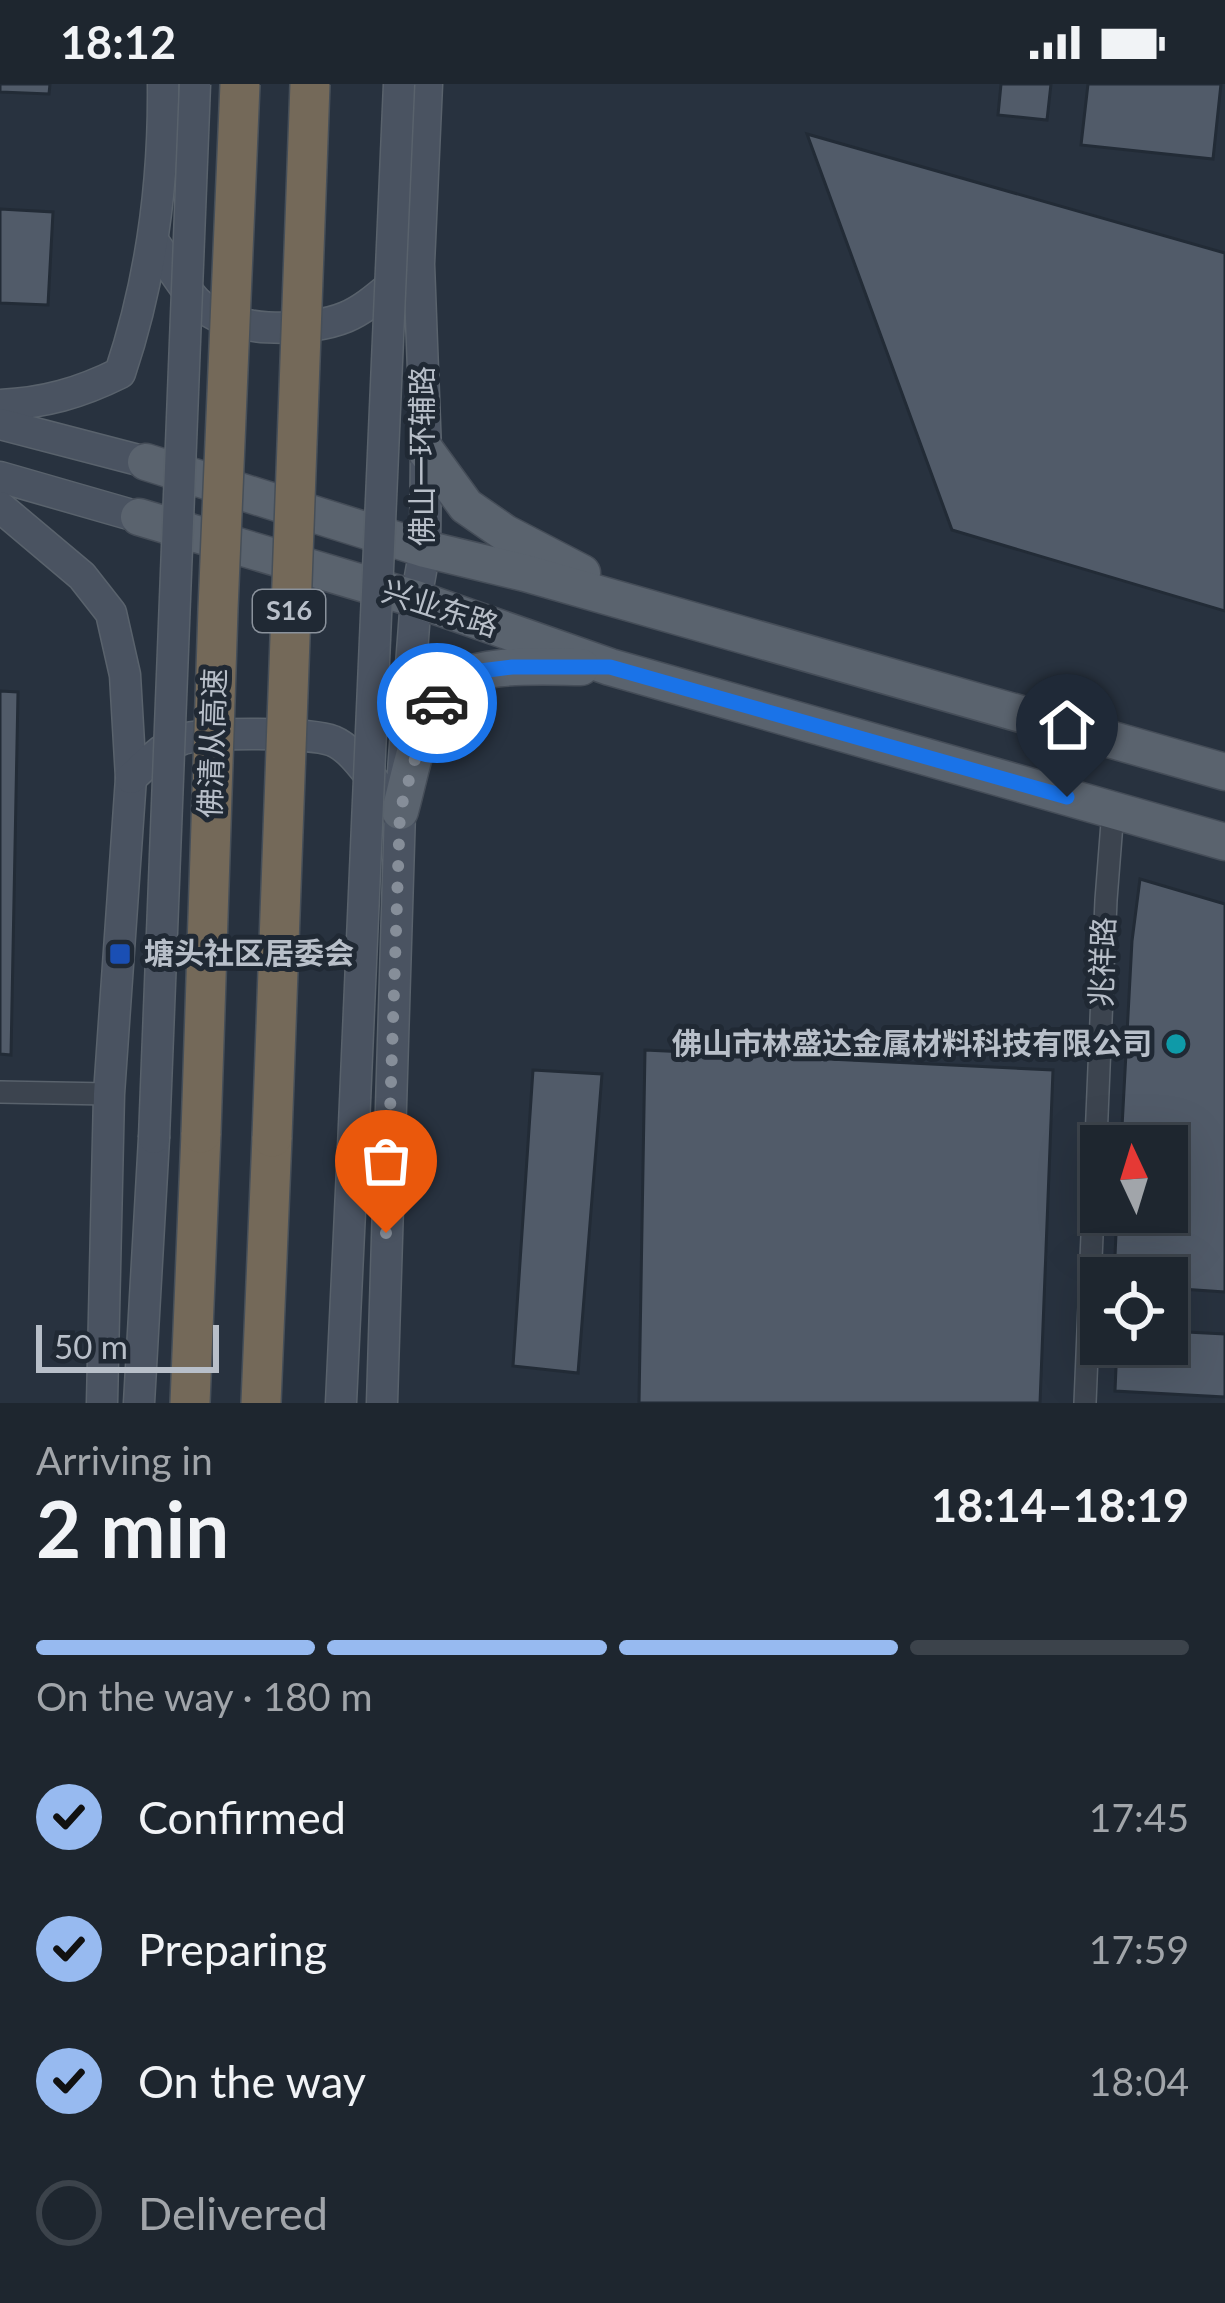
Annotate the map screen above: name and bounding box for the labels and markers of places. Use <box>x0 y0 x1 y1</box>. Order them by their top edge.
pin <box>1016 674 1118 797</box>
place label: 塘头社区居委会 <box>144 934 354 970</box>
marker: 塘头社区居委会 <box>107 941 133 967</box>
place label: 佛山市林盛达金属材料科技有限公司 <box>672 1024 1152 1060</box>
marker: 佛山市林盛达金属材料科技有限公司 <box>1163 1031 1189 1057</box>
pin <box>335 1110 437 1233</box>

